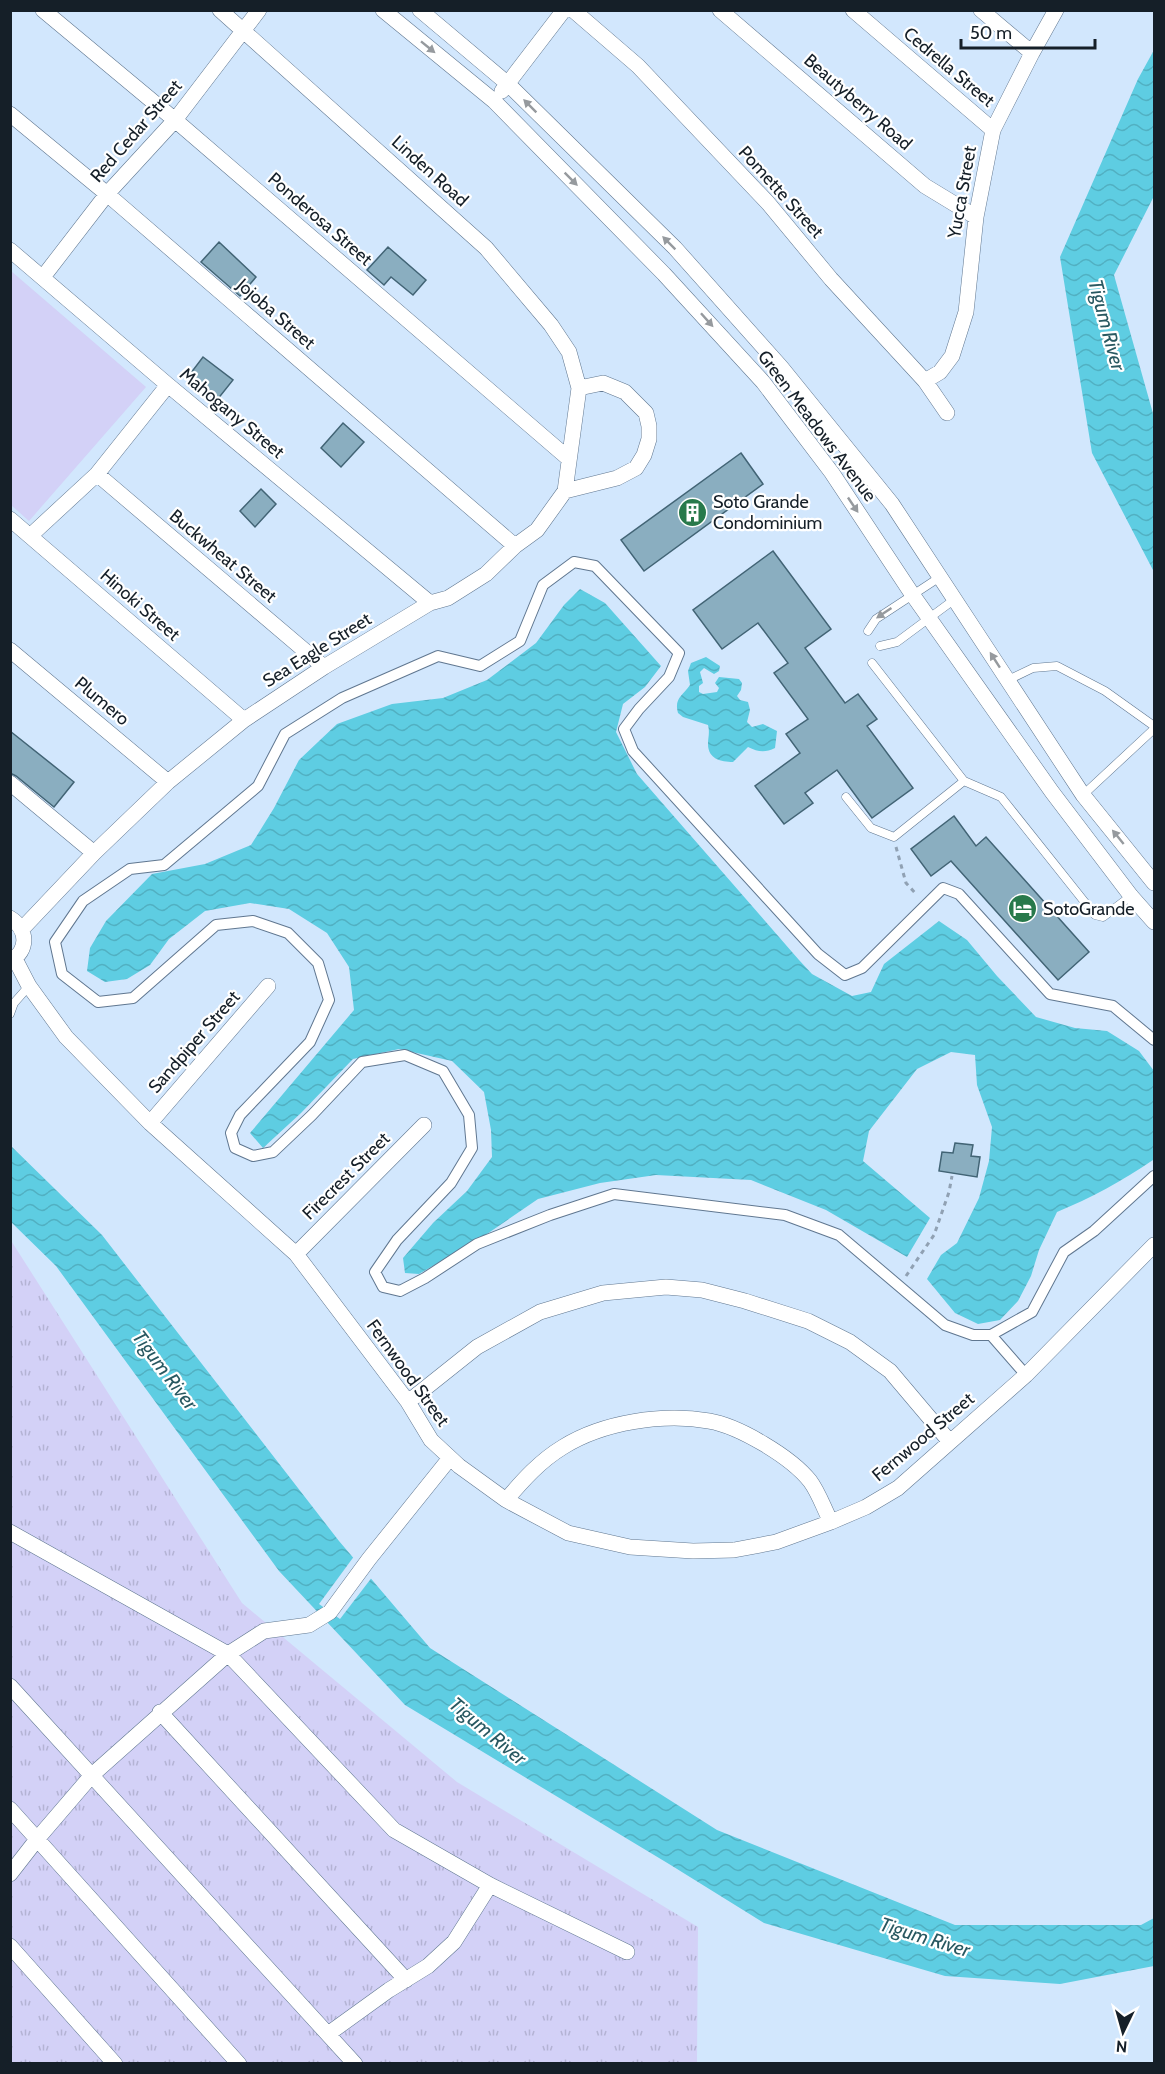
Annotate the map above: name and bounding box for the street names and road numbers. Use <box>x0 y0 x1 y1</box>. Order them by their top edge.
street label: Cedrella Street <box>899 23 999 111</box>
street label: Beautyberry Road <box>799 49 917 155</box>
street label: Red Cedar Street <box>86 75 186 187</box>
street label: Linden Road <box>387 131 473 211</box>
street label: Pomette Street <box>734 141 828 243</box>
street label: Yucca Street <box>943 144 981 241</box>
street label: Ponderosa Street <box>263 168 377 270</box>
street label: Jojoba Street <box>231 273 320 354</box>
street label: Green Meadows Avenue <box>753 346 881 506</box>
street label: Mahogany Street <box>175 363 289 463</box>
street label: Buckwheat Street <box>165 505 281 607</box>
street label: Hinoki Street <box>96 564 184 646</box>
street label: Sea Eagle Street <box>259 608 375 692</box>
street label: Plumero <box>70 672 134 730</box>
street label: Sandpiper Street <box>144 986 244 1098</box>
street label: Firecrest Street <box>298 1128 394 1224</box>
street label: Fernwood Street <box>362 1315 454 1431</box>
street label: Fernwood Street <box>867 1388 979 1486</box>

